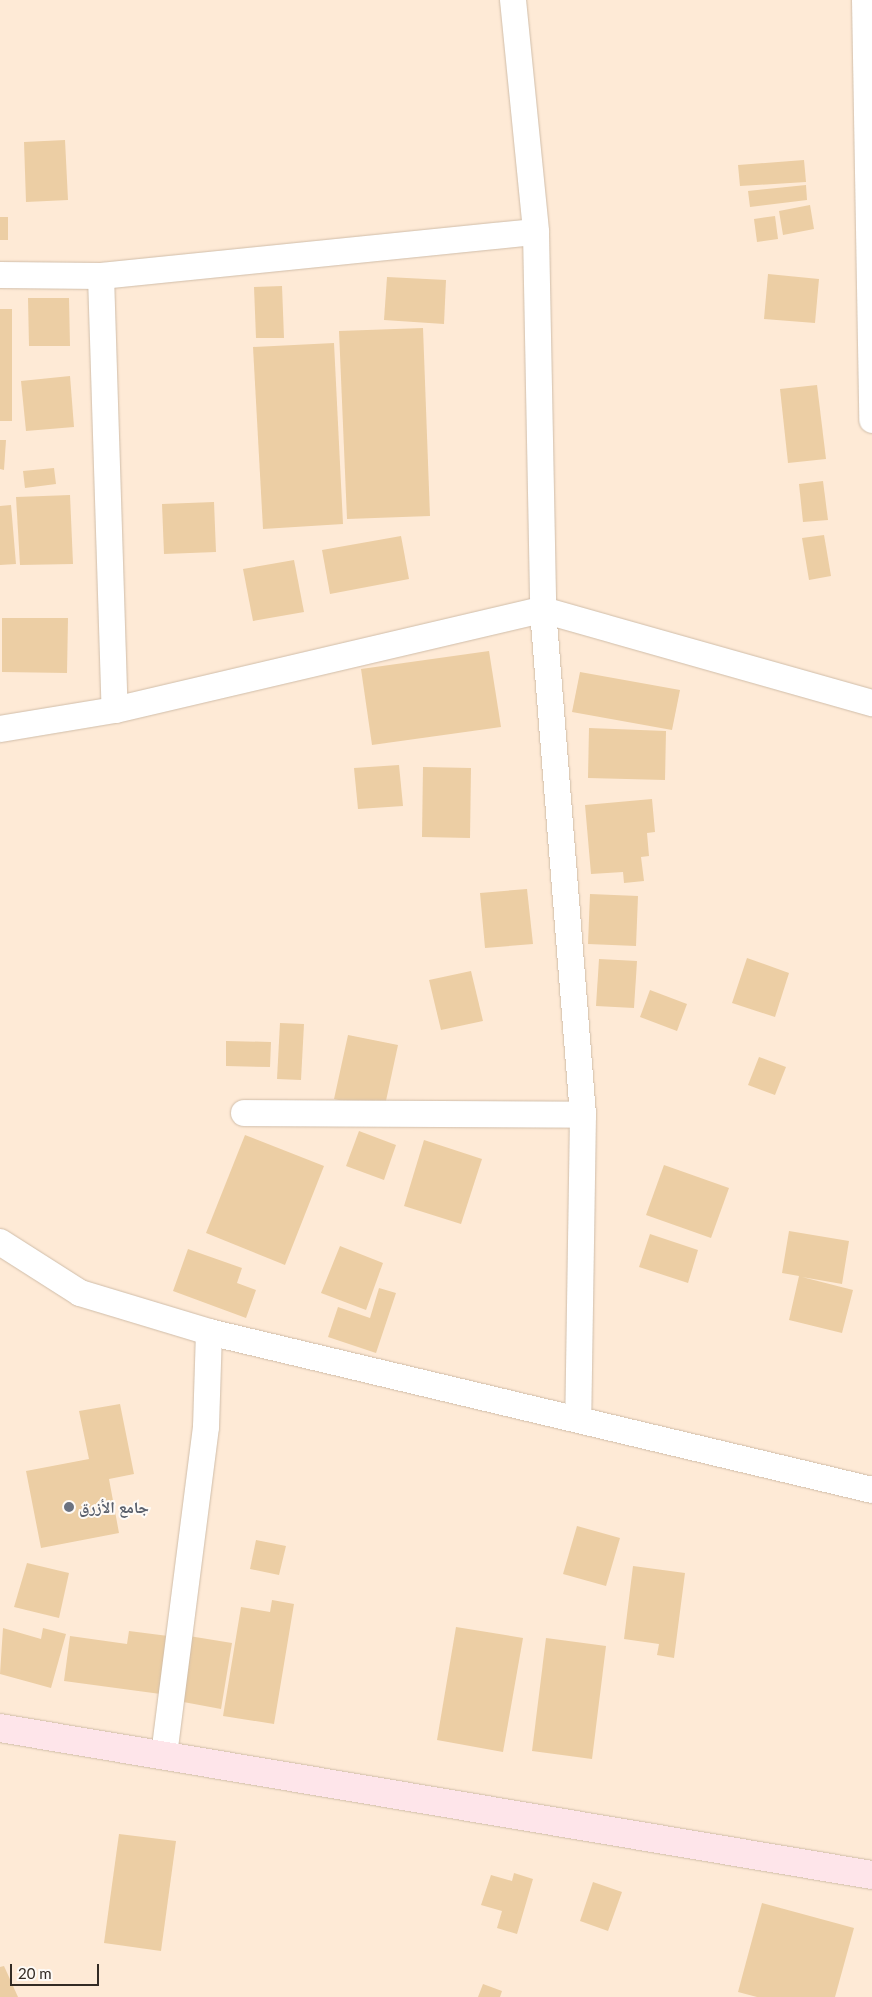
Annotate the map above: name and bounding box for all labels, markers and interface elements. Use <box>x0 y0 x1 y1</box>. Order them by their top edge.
place label: جامع الأزرق <box>79 1497 149 1517</box>
marker: جامع الأزرق <box>63 1501 75 1513</box>
scale bar <box>12 1954 101 1986</box>
text: 20 m <box>18 1964 52 1982</box>

